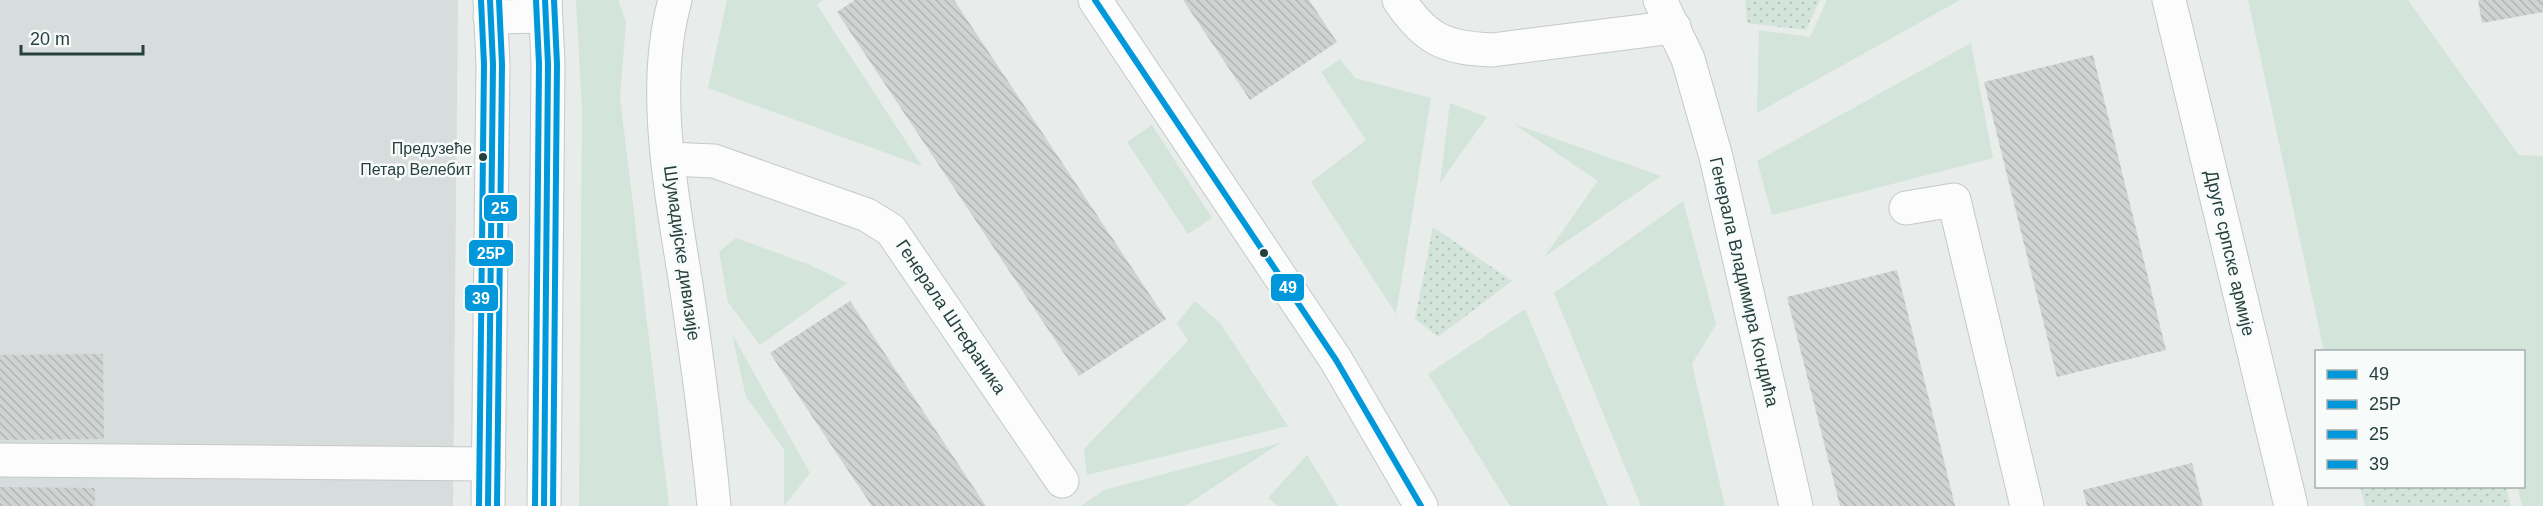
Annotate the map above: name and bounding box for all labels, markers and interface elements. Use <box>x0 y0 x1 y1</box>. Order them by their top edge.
scale bar <box>21 18 142 56</box>
text: 20 m <box>30 29 70 49</box>
place label: Предузеће Петар Велебит <box>360 140 473 178</box>
marker: Предузеће Петар Велебит <box>477 151 489 163</box>
street label: Генерала Владимира Кондића <box>1706 155 1783 410</box>
street label: Шумадијске дивизије <box>660 164 704 342</box>
street label: Друге српске армије <box>2201 168 2259 338</box>
line badge: 25 <box>483 194 518 222</box>
text: 25 <box>491 200 509 217</box>
street label: Генерала Штефаника <box>892 236 1011 399</box>
line badge: 25P <box>468 239 514 267</box>
text: 25P <box>477 245 506 262</box>
unlabelled marker <box>1258 247 1270 259</box>
line badge: 49 <box>1270 273 1305 302</box>
text: 49 <box>1279 279 1297 296</box>
line badge: 39 <box>464 284 499 312</box>
text: 39 <box>472 290 490 307</box>
legend <box>2315 350 2525 488</box>
text: 49 <box>2369 364 2389 384</box>
text: 25P <box>2369 394 2401 414</box>
text: 25 <box>2369 424 2389 444</box>
text: 39 <box>2369 454 2389 474</box>

